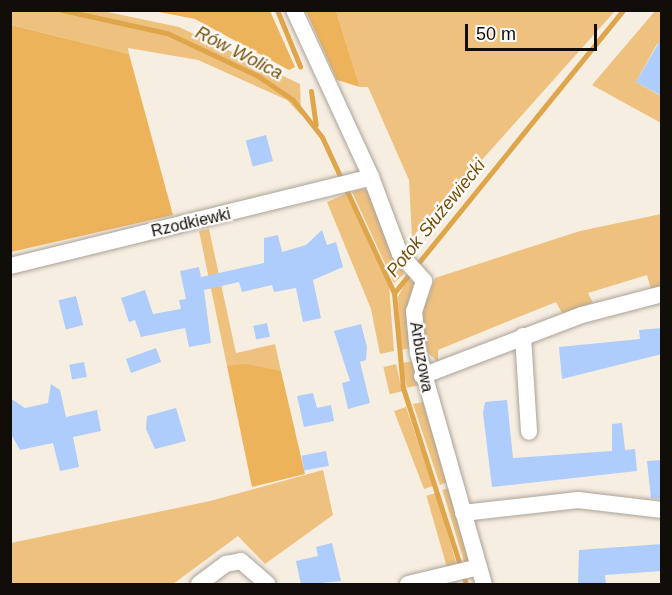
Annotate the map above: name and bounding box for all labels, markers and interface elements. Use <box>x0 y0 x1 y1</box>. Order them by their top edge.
scale bar <box>468 12 600 50</box>
water label: Rów Wolica <box>192 22 286 84</box>
text: 50 m <box>476 24 516 44</box>
water label: Potok Służewiecki <box>382 155 490 281</box>
street label: Rzodkiewki <box>149 205 233 241</box>
street label: Arbuzowa <box>405 320 437 394</box>

